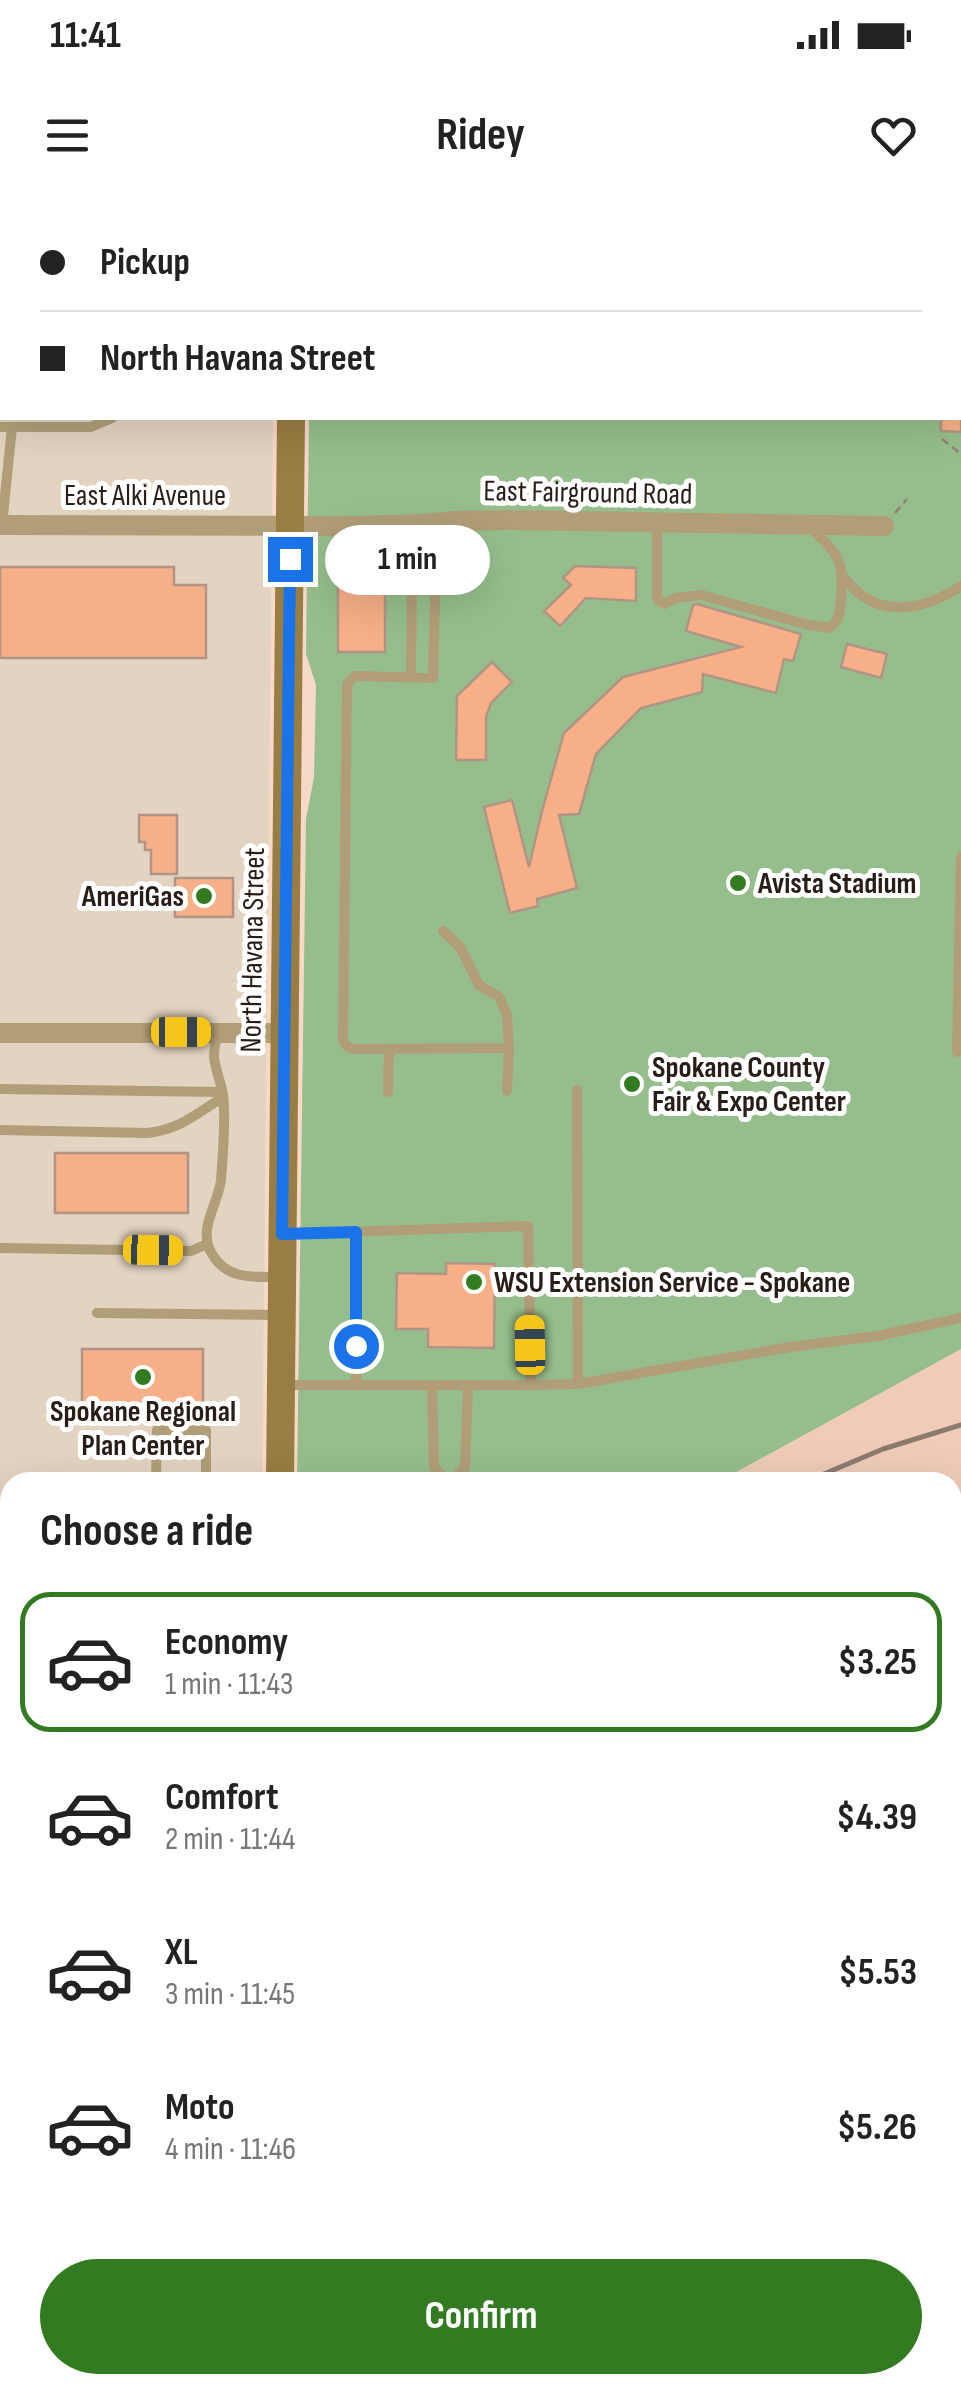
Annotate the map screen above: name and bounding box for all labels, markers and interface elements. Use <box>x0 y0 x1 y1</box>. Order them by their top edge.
text: 11:41 <box>50 13 121 58</box>
icon: menu <box>40 108 95 163</box>
text: Ridey <box>436 108 525 163</box>
icon: heart <box>866 108 921 163</box>
text: Pickup <box>100 240 190 285</box>
text: North Havana Street <box>100 336 375 381</box>
street label: East Fairground Road <box>483 473 693 513</box>
street label: East Alki Avenue <box>64 478 226 514</box>
callout: 1 min <box>325 524 490 594</box>
route end <box>268 537 313 582</box>
text: 1 min <box>378 540 437 579</box>
street label: North Havana Street <box>233 847 273 1053</box>
place label: Avista Stadium <box>757 866 916 902</box>
marker: Avista Stadium <box>727 872 749 894</box>
place label: AmeriGas <box>81 879 184 915</box>
marker: AmeriGas <box>193 885 215 907</box>
car <box>151 1017 211 1047</box>
place label: Spokane County Fair & Expo Center <box>652 1050 846 1120</box>
marker: Spokane County Fair & Expo Center <box>621 1073 643 1095</box>
car <box>123 1234 183 1266</box>
place label: WSU Extension Service - Spokane <box>494 1265 850 1301</box>
marker: WSU Extension Service - Spokane <box>463 1271 485 1293</box>
car <box>514 1315 546 1375</box>
route start <box>334 1324 379 1369</box>
marker: Spokane Regional Plan Center <box>132 1366 154 1388</box>
place label: Spokane Regional Plan Center <box>50 1394 236 1464</box>
text: Choose a ride <box>40 1504 253 1559</box>
icon: car <box>45 1617 135 1707</box>
text: Economy <box>165 1620 288 1665</box>
text: $3.25 <box>838 1640 917 1685</box>
text: 1 min · 11:43 <box>165 1665 293 1704</box>
icon: car <box>45 1772 135 1862</box>
text: Comfort <box>165 1775 279 1820</box>
text: $4.39 <box>836 1795 917 1840</box>
text: 2 min · 11:44 <box>165 1820 295 1859</box>
icon: car <box>45 1927 135 2017</box>
text: XL <box>165 1930 198 1975</box>
text: $5.53 <box>839 1950 917 1995</box>
text: 3 min · 11:45 <box>165 1975 295 2014</box>
icon: car <box>45 2082 135 2172</box>
text: Moto <box>165 2085 235 2130</box>
text: $5.26 <box>837 2105 917 2150</box>
text: 4 min · 11:46 <box>165 2130 296 2169</box>
button: Confirm <box>40 2259 922 2374</box>

